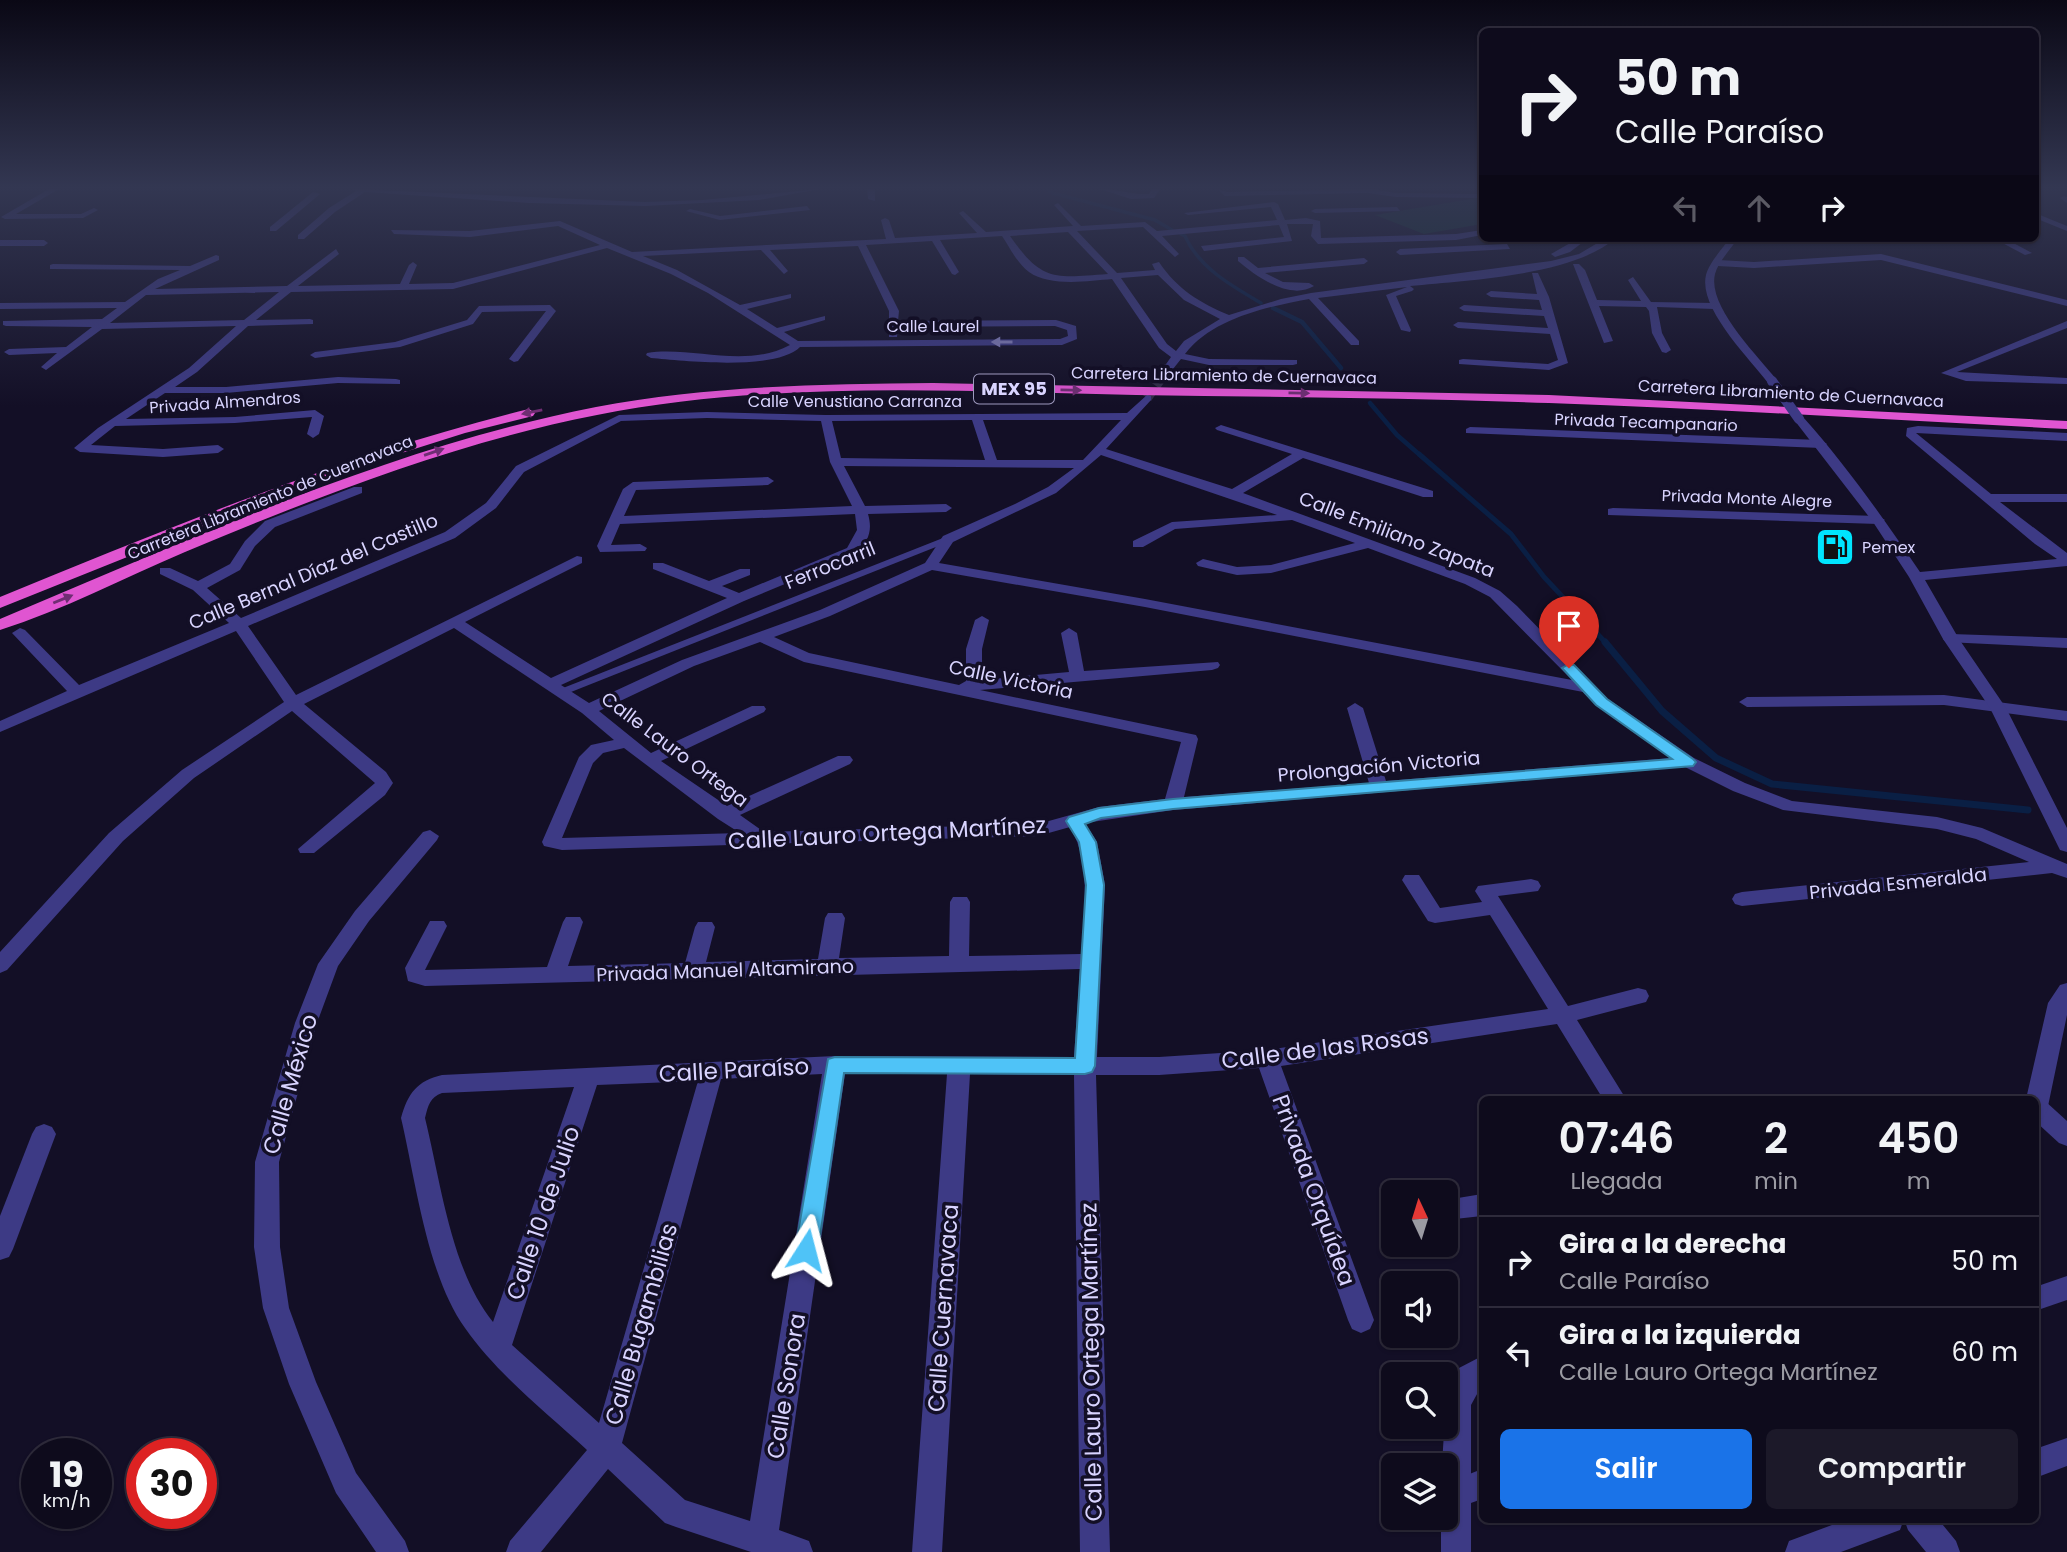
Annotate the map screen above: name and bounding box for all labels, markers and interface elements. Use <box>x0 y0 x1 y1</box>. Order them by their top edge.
text: 50 m <box>1615 44 1741 112</box>
icon: right <box>1500 56 1591 147</box>
text: Calle Paraíso <box>1615 109 1824 154</box>
icon: left <box>1667 189 1705 227</box>
icon: ahead <box>1740 189 1778 227</box>
icon: right <box>1813 189 1851 227</box>
street label: Calle Laurel <box>886 315 980 338</box>
one-way arrow <box>990 336 1012 348</box>
street label: Carretera Libramiento de Cuernavaca <box>1071 361 1377 390</box>
road number: MEX 95 <box>974 374 1054 404</box>
street label: Carretera Libramiento de Cuernavaca <box>1638 374 1944 413</box>
one-way arrow <box>1061 384 1083 396</box>
street label: Privada Almendros <box>149 386 301 419</box>
one-way arrow <box>1288 388 1310 399</box>
street label: Calle Venustiano Carranza <box>748 390 962 413</box>
one-way arrow <box>521 407 543 418</box>
street label: Privada Tecampanario <box>1554 408 1738 437</box>
street label: Carretera Libramiento de Cuernavaca <box>124 429 416 565</box>
one-way arrow <box>423 446 444 457</box>
street label: Privada Monte Alegre <box>1661 484 1833 513</box>
street label: Calle Emiliano Zapata <box>1295 485 1499 584</box>
street label: Calle Bernal Díaz del Castillo <box>184 507 442 636</box>
fuel station icon: Pemex <box>1814 526 1856 568</box>
street label: Ferrocarril <box>781 535 880 596</box>
place label: Pemex <box>1862 536 1916 559</box>
one-way arrow <box>53 593 73 605</box>
pin <box>1539 596 1599 668</box>
icon: arrive <box>1550 607 1588 645</box>
street label: Calle Victoria <box>946 653 1076 706</box>
street label: Calle Lauro Ortega <box>596 685 754 814</box>
street label: Prolongación Victoria <box>1277 744 1481 789</box>
street label: Calle Lauro Ortega Martínez <box>727 809 1047 857</box>
street label: Privada Esmeralda <box>1808 861 1988 906</box>
street label: Privada Manuel Altamirano <box>596 953 854 988</box>
street label: Calle México <box>255 1010 325 1158</box>
street label: Calle de las Rosas <box>1220 1019 1430 1077</box>
street label: Calle Paraíso <box>658 1050 810 1090</box>
street label: Privada Orquídea <box>1265 1090 1363 1290</box>
text: 07:46 <box>1559 1109 1674 1168</box>
text: 2 <box>1764 1109 1788 1168</box>
text: 450 <box>1878 1109 1959 1168</box>
street label: Calle 10 de Julio <box>498 1122 588 1304</box>
text: Llegada <box>1570 1165 1662 1197</box>
text: min <box>1754 1165 1798 1197</box>
text: m <box>1907 1165 1930 1197</box>
north arrow <box>1381 1180 1458 1256</box>
map controls <box>1381 1180 1458 1530</box>
street label: Calle Lauro Ortega Martínez <box>1072 1202 1110 1522</box>
street label: Calle Cuernavaca <box>920 1203 966 1413</box>
position arrow <box>769 1213 843 1287</box>
street label: Calle Bugambilias <box>597 1219 685 1429</box>
text: Gira a la derecha <box>1559 1226 1787 1262</box>
icon: right <box>1500 1243 1538 1281</box>
text: 50 m <box>1952 1243 2018 1279</box>
text: Calle Paraíso <box>1559 1265 1709 1297</box>
button: sound <box>1381 1271 1458 1348</box>
street label: Calle Sonora <box>759 1311 813 1461</box>
text: Gira a la izquierda <box>1559 1317 1801 1353</box>
icon: left <box>1500 1334 1538 1372</box>
text: 60 m <box>1951 1334 2018 1370</box>
text: Calle Lauro Ortega Martínez <box>1559 1356 1878 1388</box>
button: search <box>1381 1362 1458 1439</box>
button: Salir <box>1500 1429 1752 1509</box>
button: Compartir <box>1766 1429 2018 1509</box>
speed limit sign: 30 <box>126 1438 217 1529</box>
text: 19 <box>49 1450 84 1499</box>
button: layers <box>1381 1453 1458 1530</box>
text: km/h <box>43 1488 90 1513</box>

